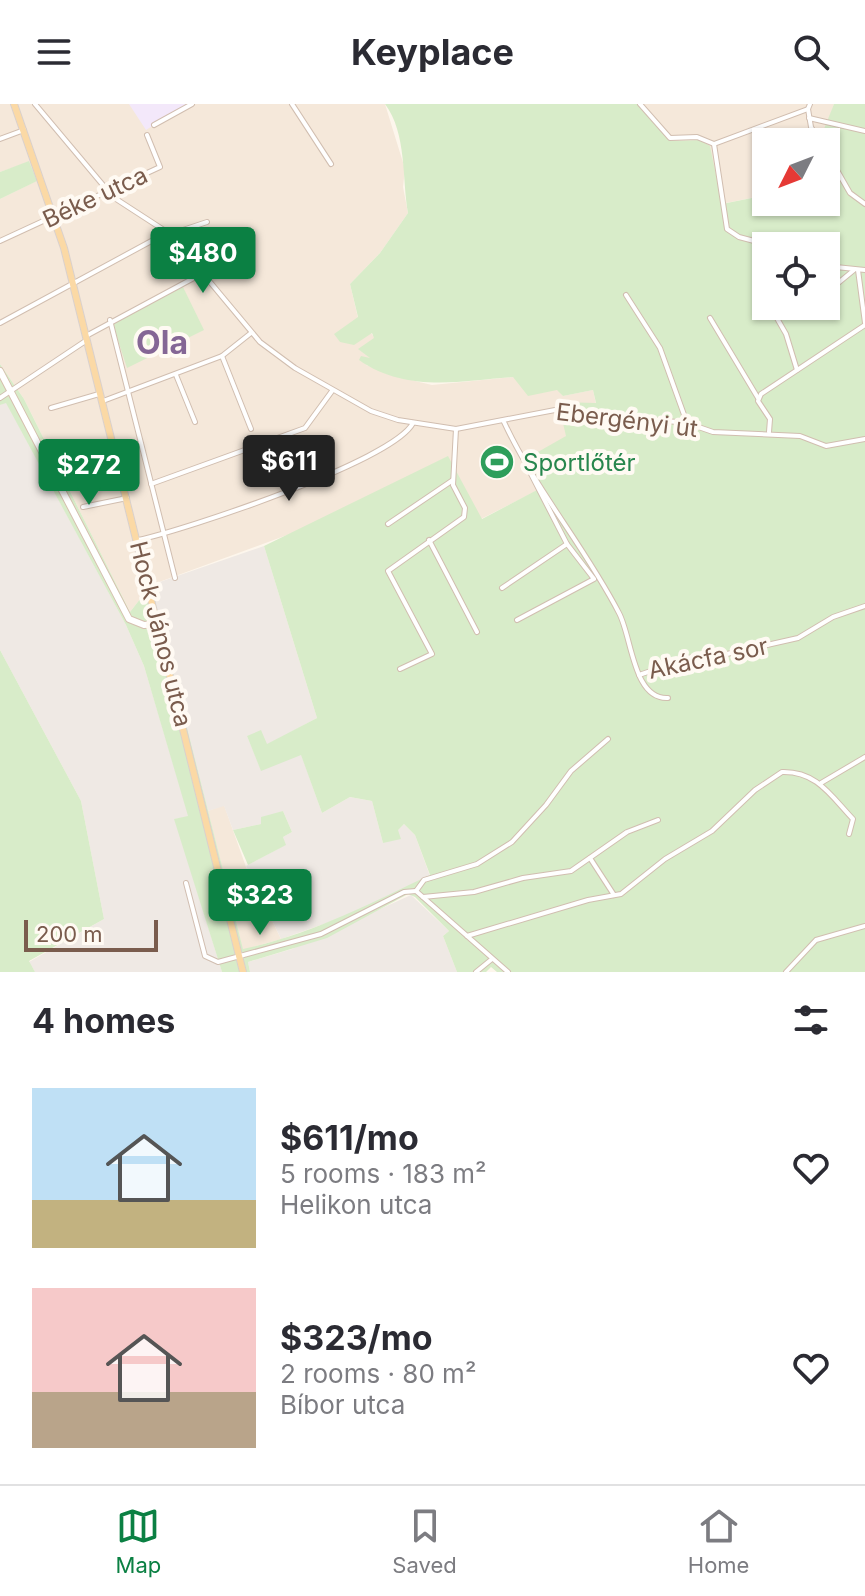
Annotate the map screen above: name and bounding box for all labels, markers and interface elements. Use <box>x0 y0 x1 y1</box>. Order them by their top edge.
icon: menu <box>32 30 76 74</box>
text: Keyplace <box>351 30 514 74</box>
icon: search <box>789 30 833 74</box>
north arrow <box>752 128 840 216</box>
map controls <box>752 128 840 320</box>
street label: Béke utca <box>38 160 152 234</box>
pin: $480 <box>156 227 250 295</box>
button: locate <box>752 232 840 320</box>
text: $480 <box>168 237 238 268</box>
district label: Ola <box>136 323 188 362</box>
street label: Ebergényi út <box>555 397 700 443</box>
pin: $611 <box>242 435 336 503</box>
pin: $272 <box>42 439 136 507</box>
sports icon: Sportlőtér <box>478 443 516 481</box>
text: $611 <box>261 445 317 476</box>
place label: Sportlőtér <box>523 448 636 477</box>
text: $272 <box>57 449 121 480</box>
street label: Hock János utca <box>124 538 198 730</box>
street label: Akácfa sor <box>645 631 771 685</box>
pin: $323 <box>213 869 307 937</box>
text: $323 <box>227 879 293 910</box>
scale bar <box>24 916 158 952</box>
text: 200 m <box>36 921 103 947</box>
icon: filters <box>789 998 833 1042</box>
text: 4 homes <box>32 1000 175 1041</box>
text: $611/mo <box>280 1117 419 1158</box>
icon: home <box>96 1120 192 1216</box>
icon: heart <box>789 1146 833 1190</box>
text: 5 rooms · 183 m² <box>280 1158 487 1189</box>
text: Helikon utca <box>280 1189 432 1220</box>
text: $323/mo <box>280 1317 433 1358</box>
icon: home <box>96 1320 192 1416</box>
icon: heart <box>789 1346 833 1390</box>
text: 2 rooms · 80 m² <box>280 1358 476 1389</box>
text: Bíbor utca <box>280 1389 405 1420</box>
tab: Map <box>116 1504 161 1578</box>
tab: Saved <box>392 1504 457 1578</box>
tab: Home <box>688 1504 749 1578</box>

